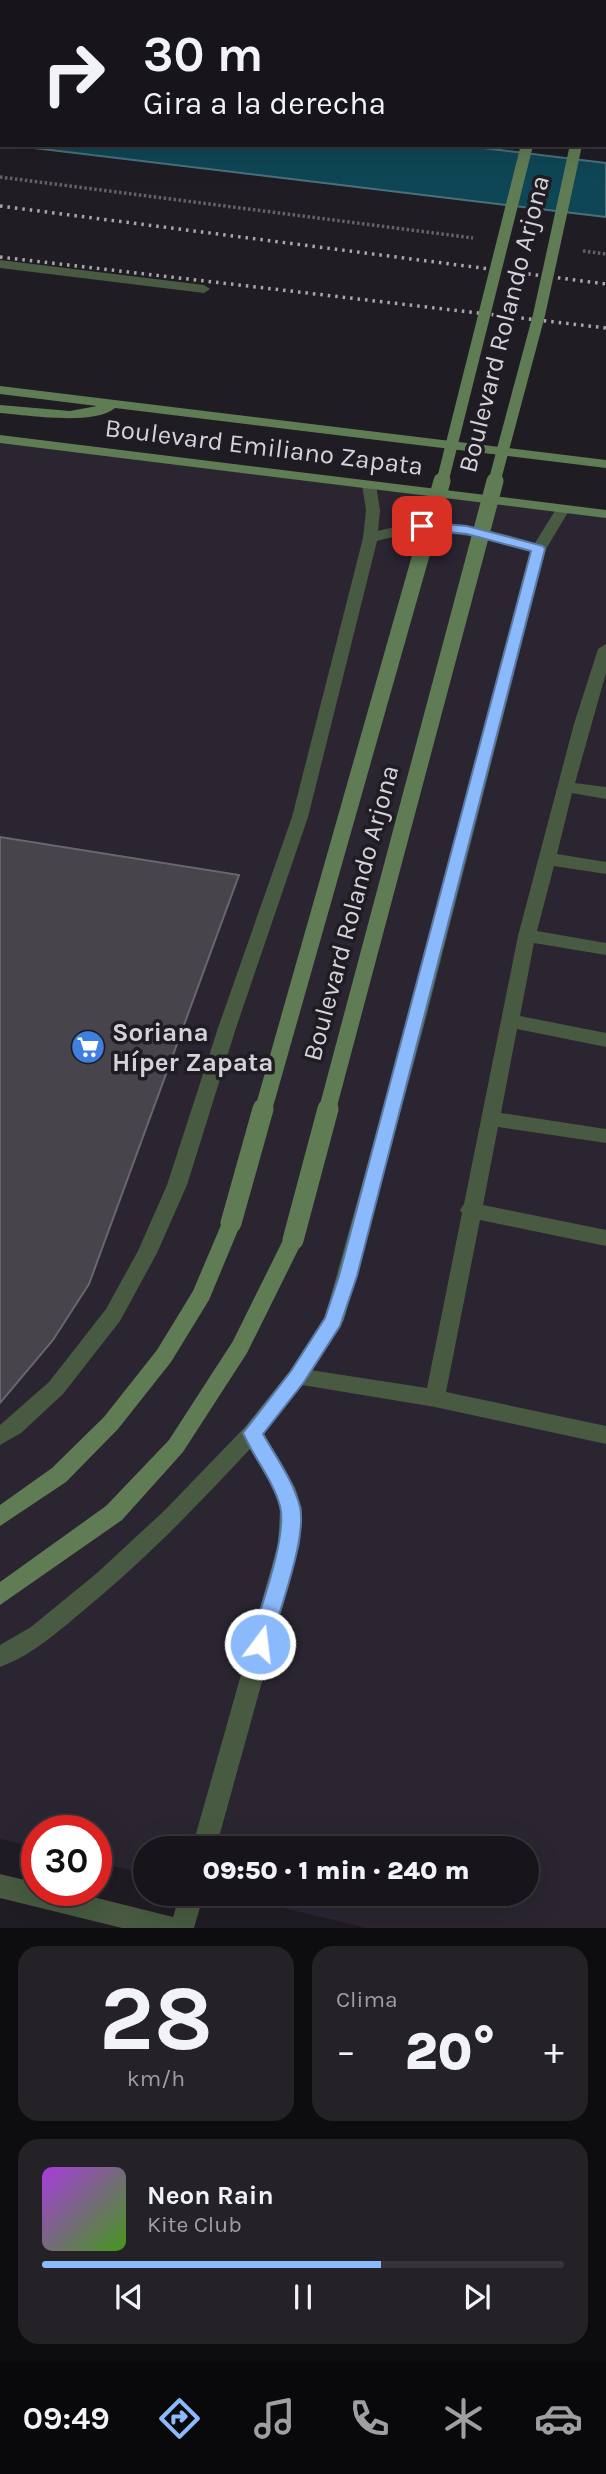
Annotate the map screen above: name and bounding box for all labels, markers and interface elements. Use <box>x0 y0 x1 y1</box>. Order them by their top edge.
text: 30 m <box>143 26 263 83</box>
icon: right <box>28 28 119 119</box>
text: Gira a la derecha <box>143 85 386 122</box>
street label: Boulevard Rolando Arjona <box>452 172 556 476</box>
street label: Boulevard Emiliano Zapata <box>103 412 425 482</box>
pin <box>392 496 452 556</box>
icon: arrive <box>403 507 441 545</box>
street label: Boulevard Rolando Arjona <box>297 762 405 1064</box>
place label: Soriana Híper Zapata <box>112 1017 273 1078</box>
supermarket icon: Soriana Híper Zapata <box>69 1028 107 1066</box>
position arrow <box>223 1607 297 1681</box>
speed limit sign: 30 <box>21 1815 112 1906</box>
text: 09:50 · 1 min · 240 m <box>202 1855 470 1886</box>
text: 28 <box>99 1966 213 2072</box>
text: Clima <box>336 1986 398 2013</box>
text: 20° <box>405 2021 495 2082</box>
text: − <box>336 2029 356 2074</box>
text: + <box>544 2029 564 2074</box>
text: km/h <box>127 2065 185 2092</box>
text: Neon Rain <box>147 2180 274 2211</box>
text: Kite Club <box>147 2211 242 2238</box>
icon: previous <box>110 2278 148 2316</box>
icon: pause <box>284 2278 322 2316</box>
icon: next <box>458 2278 496 2316</box>
icon: directions <box>155 2394 204 2443</box>
icon: music <box>250 2394 299 2443</box>
icon: phone <box>345 2394 394 2443</box>
icon: climate <box>439 2394 488 2443</box>
icon: car <box>534 2394 583 2443</box>
text: 09:49 <box>23 2400 110 2437</box>

